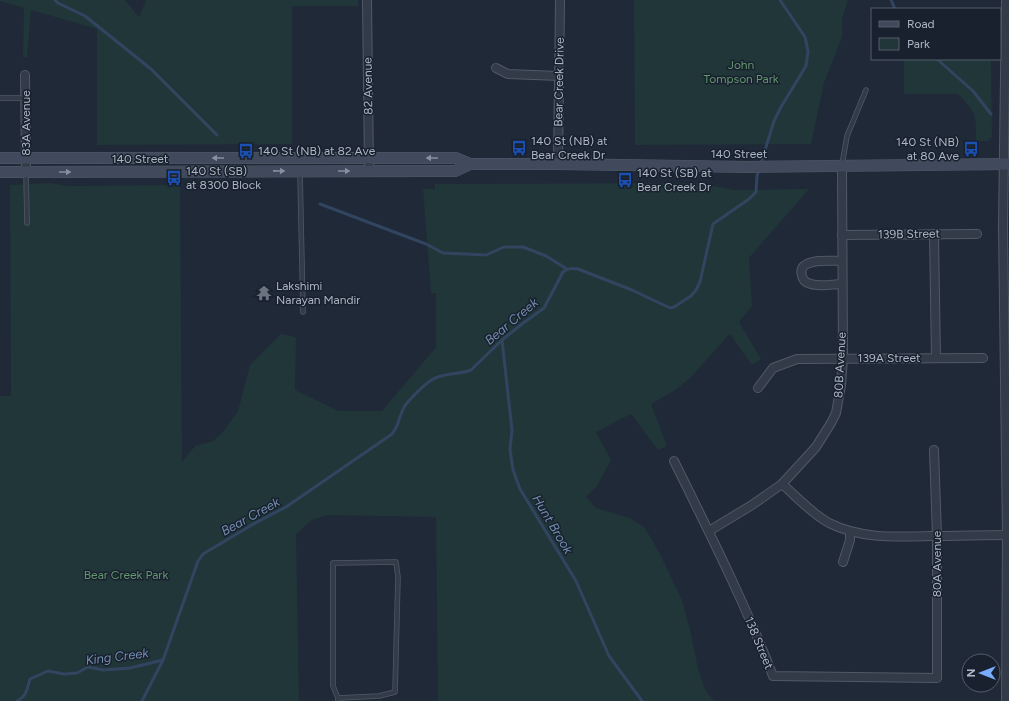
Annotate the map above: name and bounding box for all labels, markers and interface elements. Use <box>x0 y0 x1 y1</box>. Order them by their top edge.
legend <box>871 8 1001 60</box>
text: Road <box>907 17 935 31</box>
street label: Bear Creek Drive <box>551 37 567 127</box>
text: Park <box>907 37 930 51</box>
street label: 82 Avenue <box>360 57 376 115</box>
park label: John Tompson Park <box>703 58 779 86</box>
street label: 83A Avenue <box>19 90 33 156</box>
place label: 140 St (NB) at Bear Creek Dr <box>531 134 608 162</box>
place label: 140 St (NB) at 80 Ave <box>896 135 959 163</box>
bus stop icon: 140 St (NB) at Bear Creek Dr <box>510 139 528 157</box>
bus stop icon: 140 St (NB) at 80 Ave <box>962 140 980 158</box>
bus stop icon: 140 St (NB) at 82 Ave <box>237 142 255 160</box>
place label: 140 St (NB) at 82 Ave <box>258 144 376 158</box>
street label: 140 Street <box>711 147 768 161</box>
street label: 140 Street <box>112 152 169 166</box>
one-way arrow <box>211 155 224 161</box>
one-way arrow <box>425 155 438 161</box>
place label: 140 St (SB) at 8300 Block <box>186 164 261 192</box>
place label: 140 St (SB) at Bear Creek Dr <box>637 166 712 194</box>
one-way arrow <box>273 168 286 174</box>
one-way arrow <box>338 168 351 174</box>
one-way arrow <box>59 169 72 175</box>
bus stop icon: 140 St (SB) at 8300 Block <box>165 169 183 187</box>
bus stop icon: 140 St (SB) at Bear Creek Dr <box>616 171 634 189</box>
street label: 139B Street <box>878 226 941 242</box>
place label: Lakshimi Narayan Mandir <box>276 279 360 307</box>
temple icon: Lakshimi Narayan Mandir <box>255 284 273 302</box>
water label: Bear Creek <box>482 294 541 348</box>
street label: 80B Avenue <box>831 331 849 398</box>
street label: 139A Street <box>858 351 921 365</box>
water label: Hunt Brook <box>529 492 576 557</box>
water label: Bear Creek <box>218 494 283 539</box>
street label: 80A Avenue <box>930 530 944 597</box>
park label: Bear Creek Park <box>84 568 168 582</box>
street label: 138 Street <box>742 615 776 672</box>
water label: King Creek <box>85 645 150 668</box>
north arrow <box>961 653 1001 693</box>
text: N <box>965 669 978 677</box>

